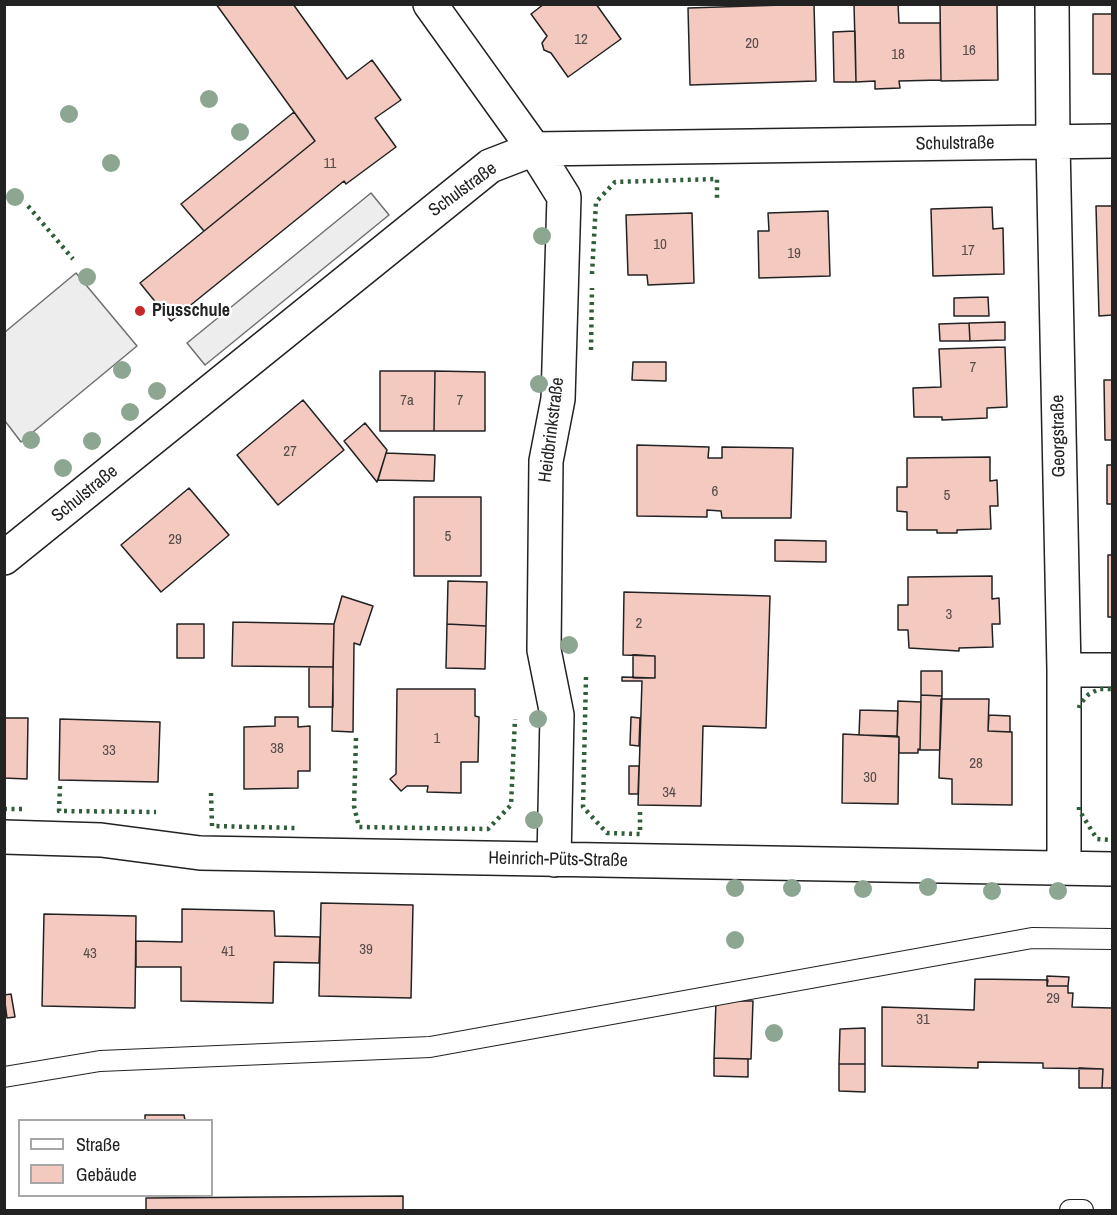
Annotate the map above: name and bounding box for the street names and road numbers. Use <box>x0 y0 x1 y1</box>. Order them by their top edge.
street label: Schulstraße <box>915 133 995 155</box>
street label: Schulstraße <box>425 158 501 222</box>
street label: Heidbrinkstraße <box>535 376 569 484</box>
street label: Georgstraße <box>1047 394 1071 478</box>
street label: Schulstraße <box>48 461 122 527</box>
street label: Heinrich-Püts-Straße <box>488 848 628 872</box>

